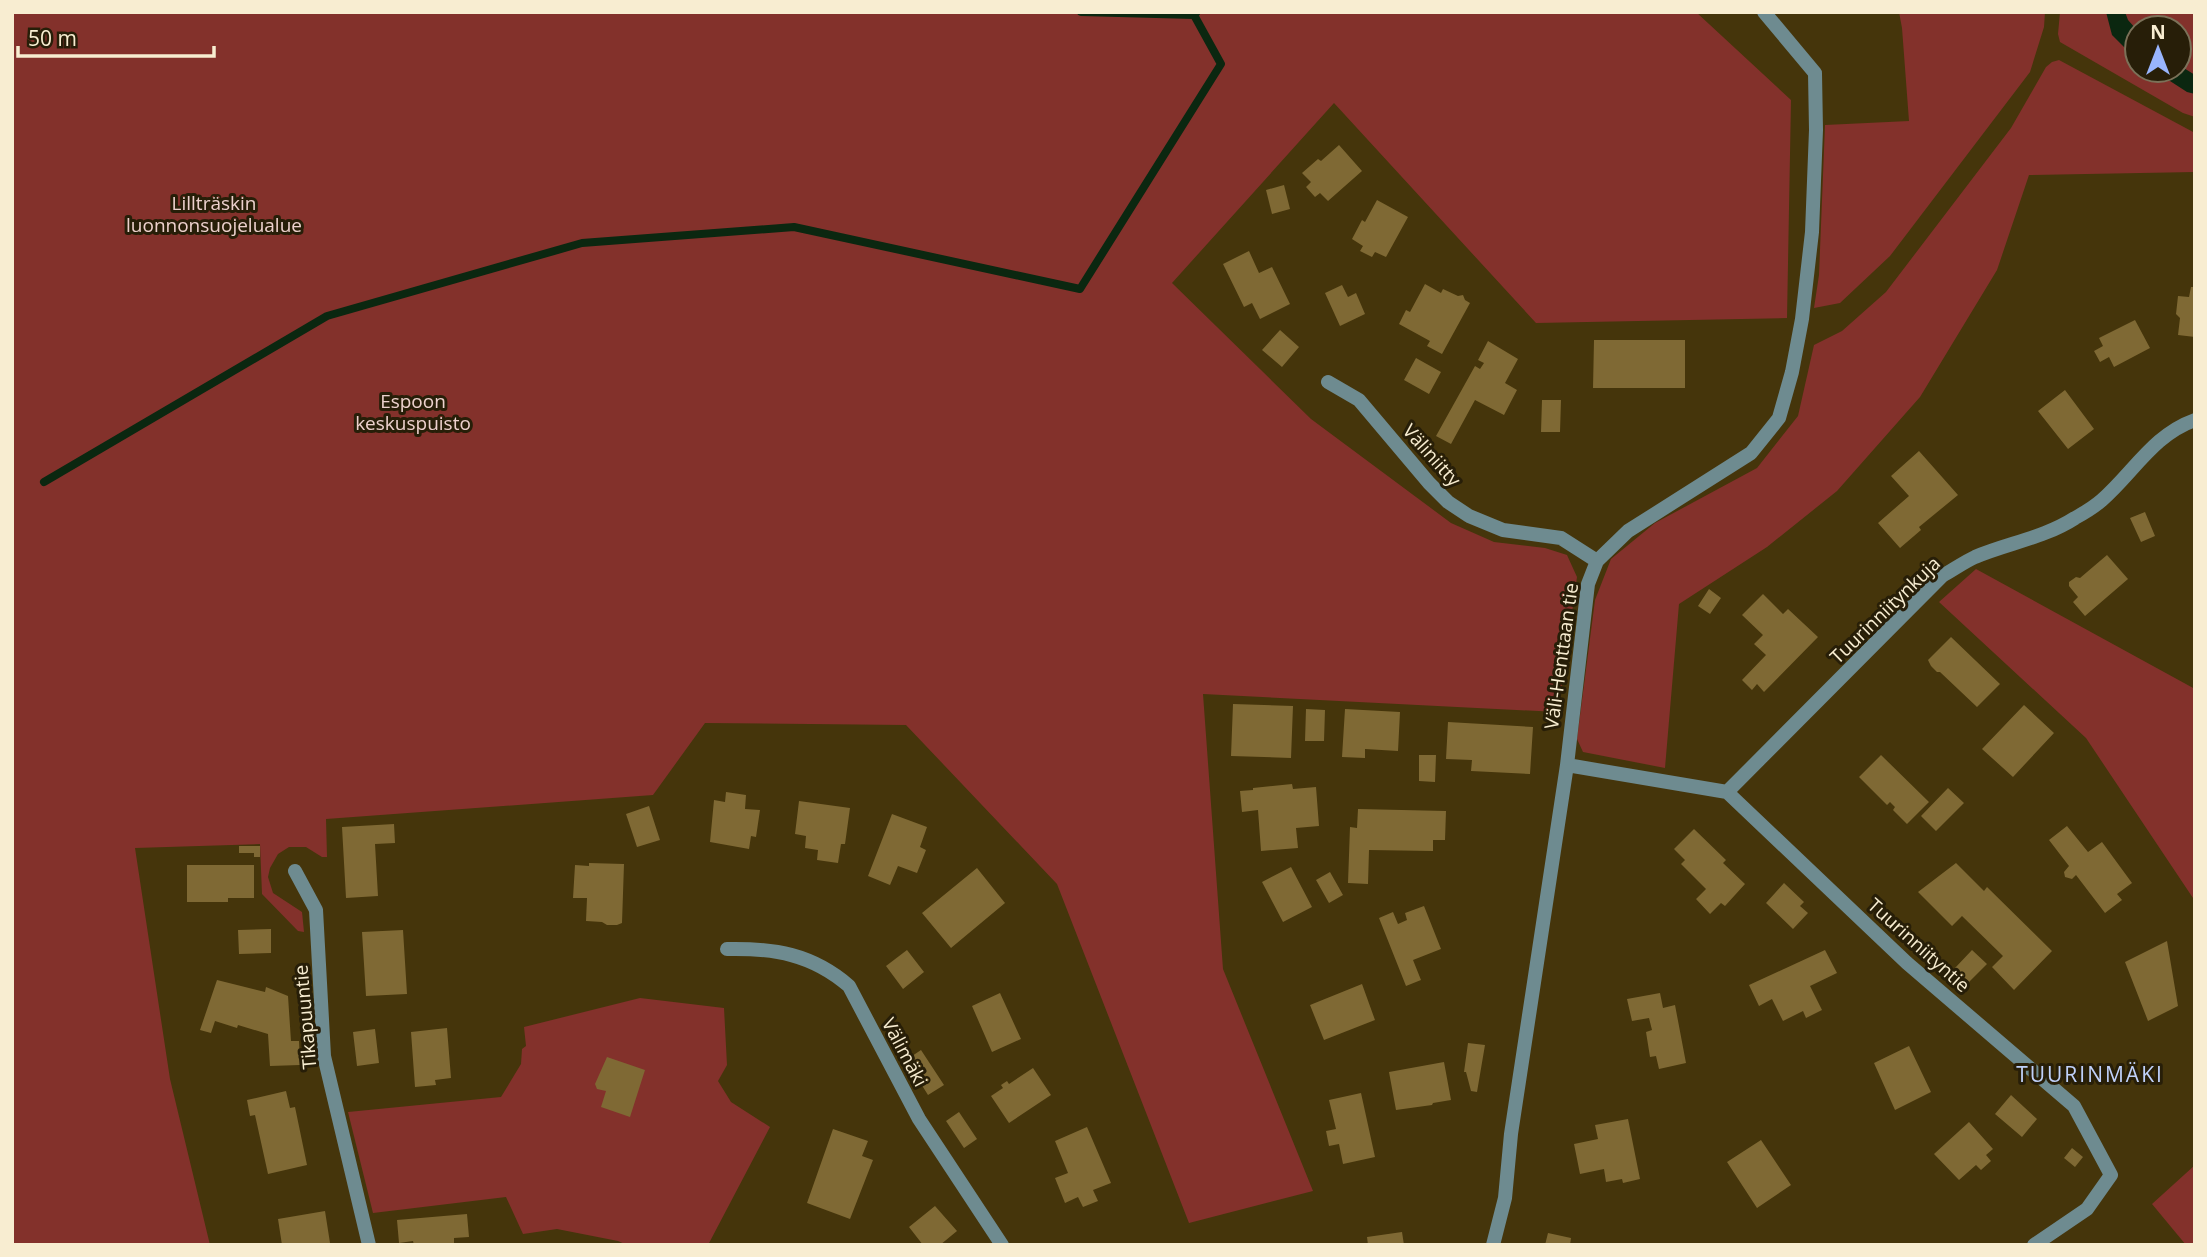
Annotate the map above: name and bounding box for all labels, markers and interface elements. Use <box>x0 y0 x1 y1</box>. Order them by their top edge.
scale bar <box>18 14 214 58</box>
north arrow <box>2123 14 2193 84</box>
text: N <box>2150 19 2166 45</box>
text: 50 m <box>28 24 77 52</box>
park label: Lillträskin luonnonsuojelualue <box>126 190 302 238</box>
park label: Espoon keskuspuisto <box>355 388 471 436</box>
street label: Väliniitty <box>1397 418 1467 492</box>
street label: Tuurinniitynkuja <box>1824 551 1946 669</box>
street label: Väli-Henttaan tie <box>1538 581 1584 731</box>
street label: Tuurinniityntie <box>1862 892 1976 998</box>
street label: Tikapuuntie <box>287 964 323 1070</box>
street label: Välimäki <box>876 1013 934 1091</box>
district label: TUURINMÄKI <box>2016 1060 2164 1088</box>

